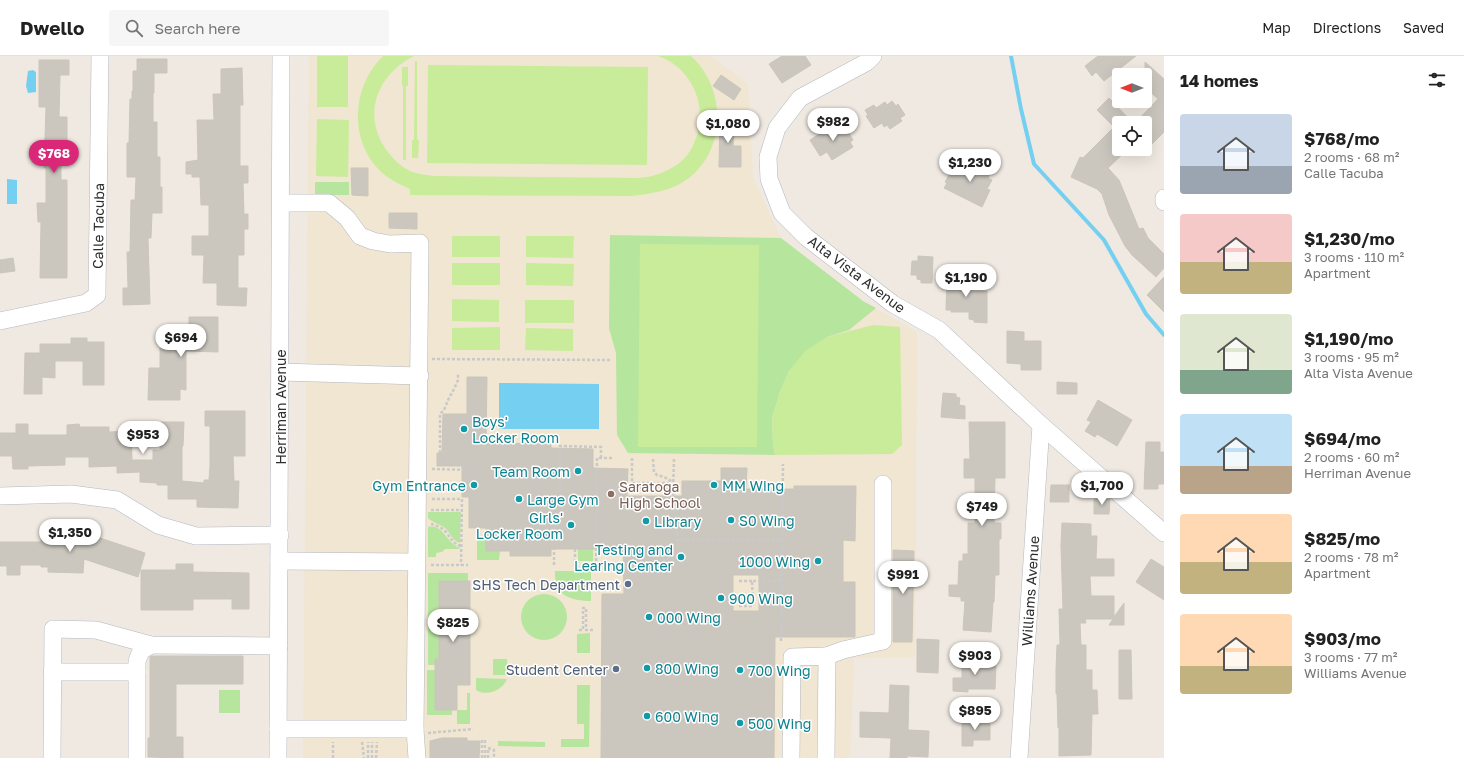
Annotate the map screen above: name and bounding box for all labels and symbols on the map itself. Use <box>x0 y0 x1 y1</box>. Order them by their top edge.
north arrow <box>1112 68 1152 108</box>
pin: $982 <box>809 108 857 142</box>
pin: $1,080 <box>695 110 761 144</box>
pin: $768 <box>30 140 78 174</box>
pin: $1,230 <box>937 149 1003 183</box>
street label: Calle Tacuba <box>89 183 107 269</box>
street label: Alta Vista Avenue <box>805 232 909 316</box>
pin: $1,190 <box>933 264 999 298</box>
pin: $694 <box>157 324 205 358</box>
street label: Herriman Avenue <box>272 349 289 465</box>
place label: Boys' Locker Room <box>472 413 559 446</box>
pin: $953 <box>119 421 167 455</box>
marker: Boys' Locker Room <box>459 424 469 434</box>
place label: Team Room <box>492 463 570 480</box>
marker: Team Room <box>573 466 583 476</box>
pin: $1,700 <box>1069 472 1135 506</box>
place label: Gym Entrance <box>372 477 466 494</box>
place label: MM Wing <box>722 477 784 494</box>
place label: Saratoga High School <box>619 478 701 511</box>
marker: Gym Entrance <box>469 480 479 490</box>
marker: MM Wing <box>709 480 719 490</box>
marker: Saratoga High School <box>606 489 616 499</box>
place label: Large Gym <box>527 491 599 508</box>
pin: $749 <box>958 493 1006 527</box>
marker: Large Gym <box>514 494 524 504</box>
place label: Girls' Locker Room <box>476 509 563 542</box>
place label: S0 Wing <box>739 512 795 529</box>
place label: Library <box>654 513 701 530</box>
marker: S0 Wing <box>726 515 736 525</box>
marker: Library <box>641 516 651 526</box>
pin: $1,350 <box>37 519 103 553</box>
marker: Girls' Locker Room <box>566 520 576 530</box>
street label: Williams Avenue <box>1018 535 1042 647</box>
place label: Testing and Learing Center <box>574 541 674 574</box>
marker: Testing and Learing Center <box>676 552 686 562</box>
place label: 1000 Wing <box>739 553 810 570</box>
marker: 1000 Wing <box>813 556 823 566</box>
pin: $991 <box>879 561 927 595</box>
place label: SHS Tech Department <box>472 576 620 593</box>
marker: SHS Tech Department <box>623 579 633 589</box>
place label: 900 Wing <box>729 590 793 607</box>
marker: 900 Wing <box>716 593 726 603</box>
pin: $825 <box>429 609 477 643</box>
place label: 000 Wing <box>657 609 721 626</box>
marker: 000 Wing <box>644 612 654 622</box>
pin: $903 <box>951 642 999 676</box>
place label: 800 Wing <box>655 660 719 677</box>
place label: Student Center <box>506 661 609 678</box>
place label: 700 Wing <box>748 662 811 679</box>
marker: 800 Wing <box>642 663 652 673</box>
marker: Student Center <box>611 664 621 674</box>
marker: 700 Wing <box>735 665 745 675</box>
pin: $895 <box>951 697 999 731</box>
place label: 600 Wing <box>655 708 719 725</box>
marker: 600 Wing <box>642 711 652 721</box>
place label: 500 Wing <box>748 715 811 732</box>
marker: 500 Wing <box>735 718 745 728</box>

